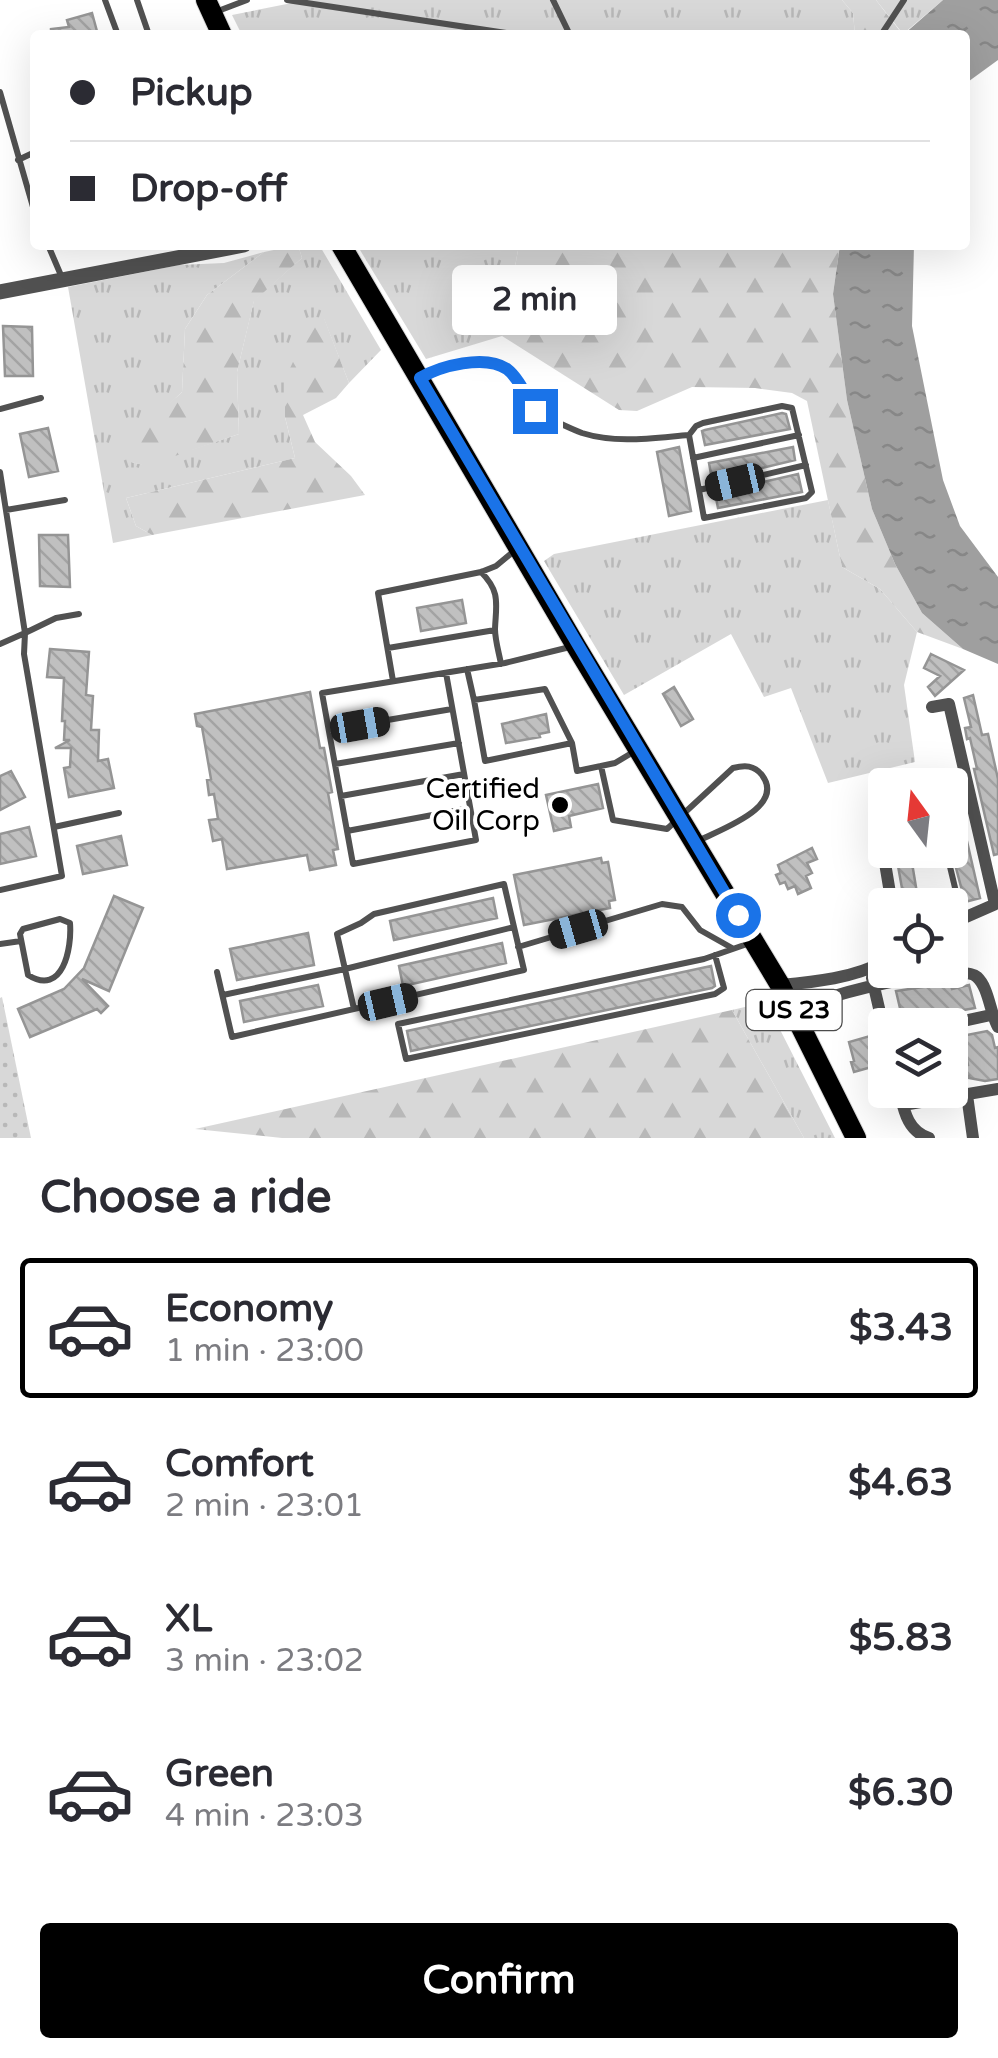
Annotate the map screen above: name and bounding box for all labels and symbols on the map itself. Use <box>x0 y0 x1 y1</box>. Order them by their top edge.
callout: 2 min <box>452 266 618 336</box>
route end <box>513 389 558 434</box>
car <box>702 461 768 503</box>
car <box>328 705 392 745</box>
north arrow <box>868 768 968 868</box>
place label: Certified Oil Corp <box>425 772 540 838</box>
marker: Certified Oil Corp <box>549 794 571 816</box>
route start <box>716 893 761 938</box>
car <box>545 906 611 952</box>
car <box>355 981 421 1023</box>
road number: US 23 <box>746 990 842 1030</box>

